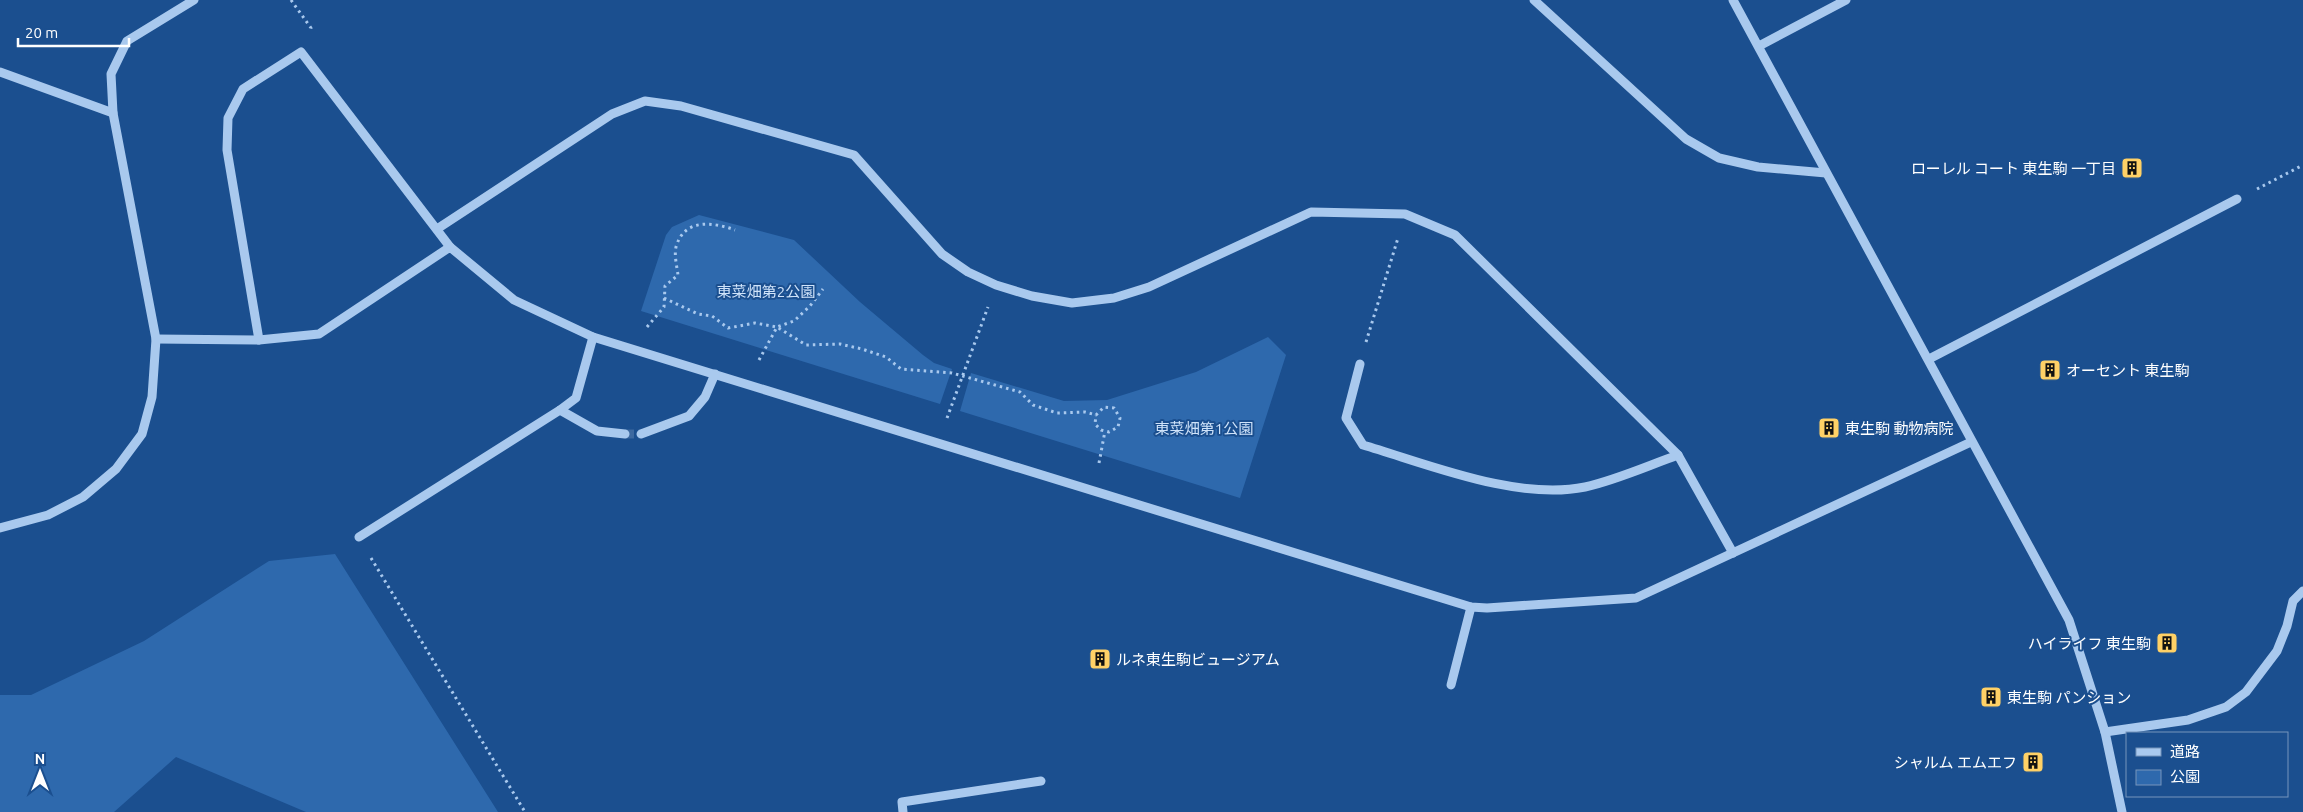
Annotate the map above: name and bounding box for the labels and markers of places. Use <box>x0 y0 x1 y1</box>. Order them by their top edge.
building icon: ローレル コート 東生駒 一丁目 <box>2120 156 2144 180</box>
place label: ローレル コート 東生駒 一丁目 <box>1911 160 2116 177</box>
building icon: オーセント 東生駒 <box>2038 358 2062 382</box>
place label: オーセント 東生駒 <box>2066 362 2189 379</box>
building icon: 東生駒 動物病院 <box>1817 416 1841 440</box>
place label: 東生駒 動物病院 <box>1845 420 1953 437</box>
building icon: ハイライフ 東生駒 <box>2155 631 2179 655</box>
place label: ハイライフ 東生駒 <box>2028 635 2151 652</box>
building icon: ルネ東生駒ビュージアム <box>1088 647 1112 671</box>
place label: ルネ東生駒ビュージアム <box>1116 651 1280 668</box>
building icon: 東生駒 パンション <box>1979 685 2003 709</box>
place label: 東生駒 パンション <box>2007 689 2131 706</box>
building icon: シャルム エムエフ <box>2021 750 2045 774</box>
place label: シャルム エムエフ <box>1894 754 2017 771</box>

